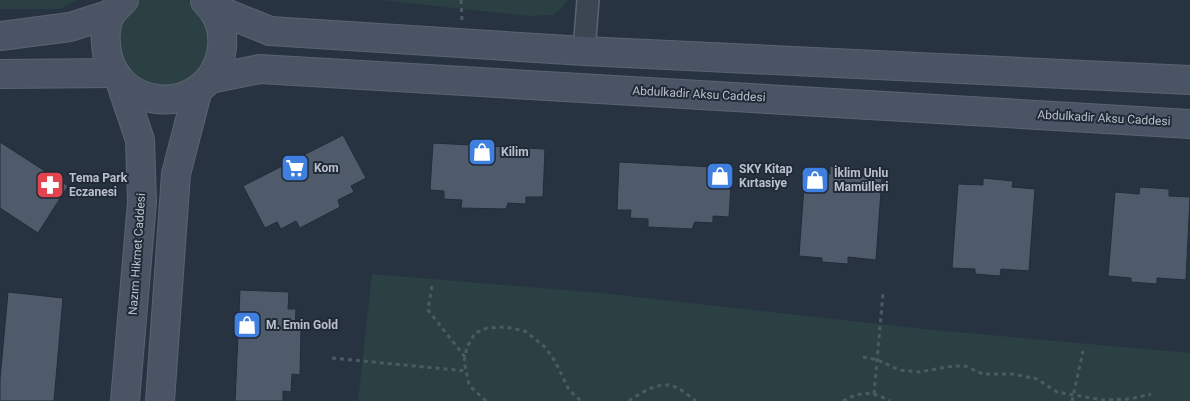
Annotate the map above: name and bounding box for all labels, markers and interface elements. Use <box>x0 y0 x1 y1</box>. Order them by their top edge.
street label: Abdulkadir Aksu Caddesi <box>632 84 766 104</box>
street label: Abdulkadir Aksu Caddesi <box>1037 108 1171 128</box>
shop icon: Kilim <box>467 137 497 167</box>
place label: Kilim <box>501 145 529 159</box>
supermarket icon: Kom <box>280 153 310 183</box>
place label: Kom <box>314 161 339 175</box>
shop icon: SKY Kitap Kırtasiye <box>705 161 735 191</box>
place label: SKY Kitap Kırtasiye <box>739 162 793 190</box>
shop icon: İklim Unlu Mamülleri <box>800 165 830 195</box>
place label: İklim Unlu Mamülleri <box>834 165 888 194</box>
pharmacy icon: Tema Park Eczanesi <box>35 170 65 200</box>
place label: Tema Park Eczanesi <box>69 171 128 199</box>
street label: Nazım Hikmet Caddesi <box>126 192 148 315</box>
shop icon: M. Emin Gold <box>232 310 262 340</box>
place label: M. Emin Gold <box>266 318 338 332</box>

